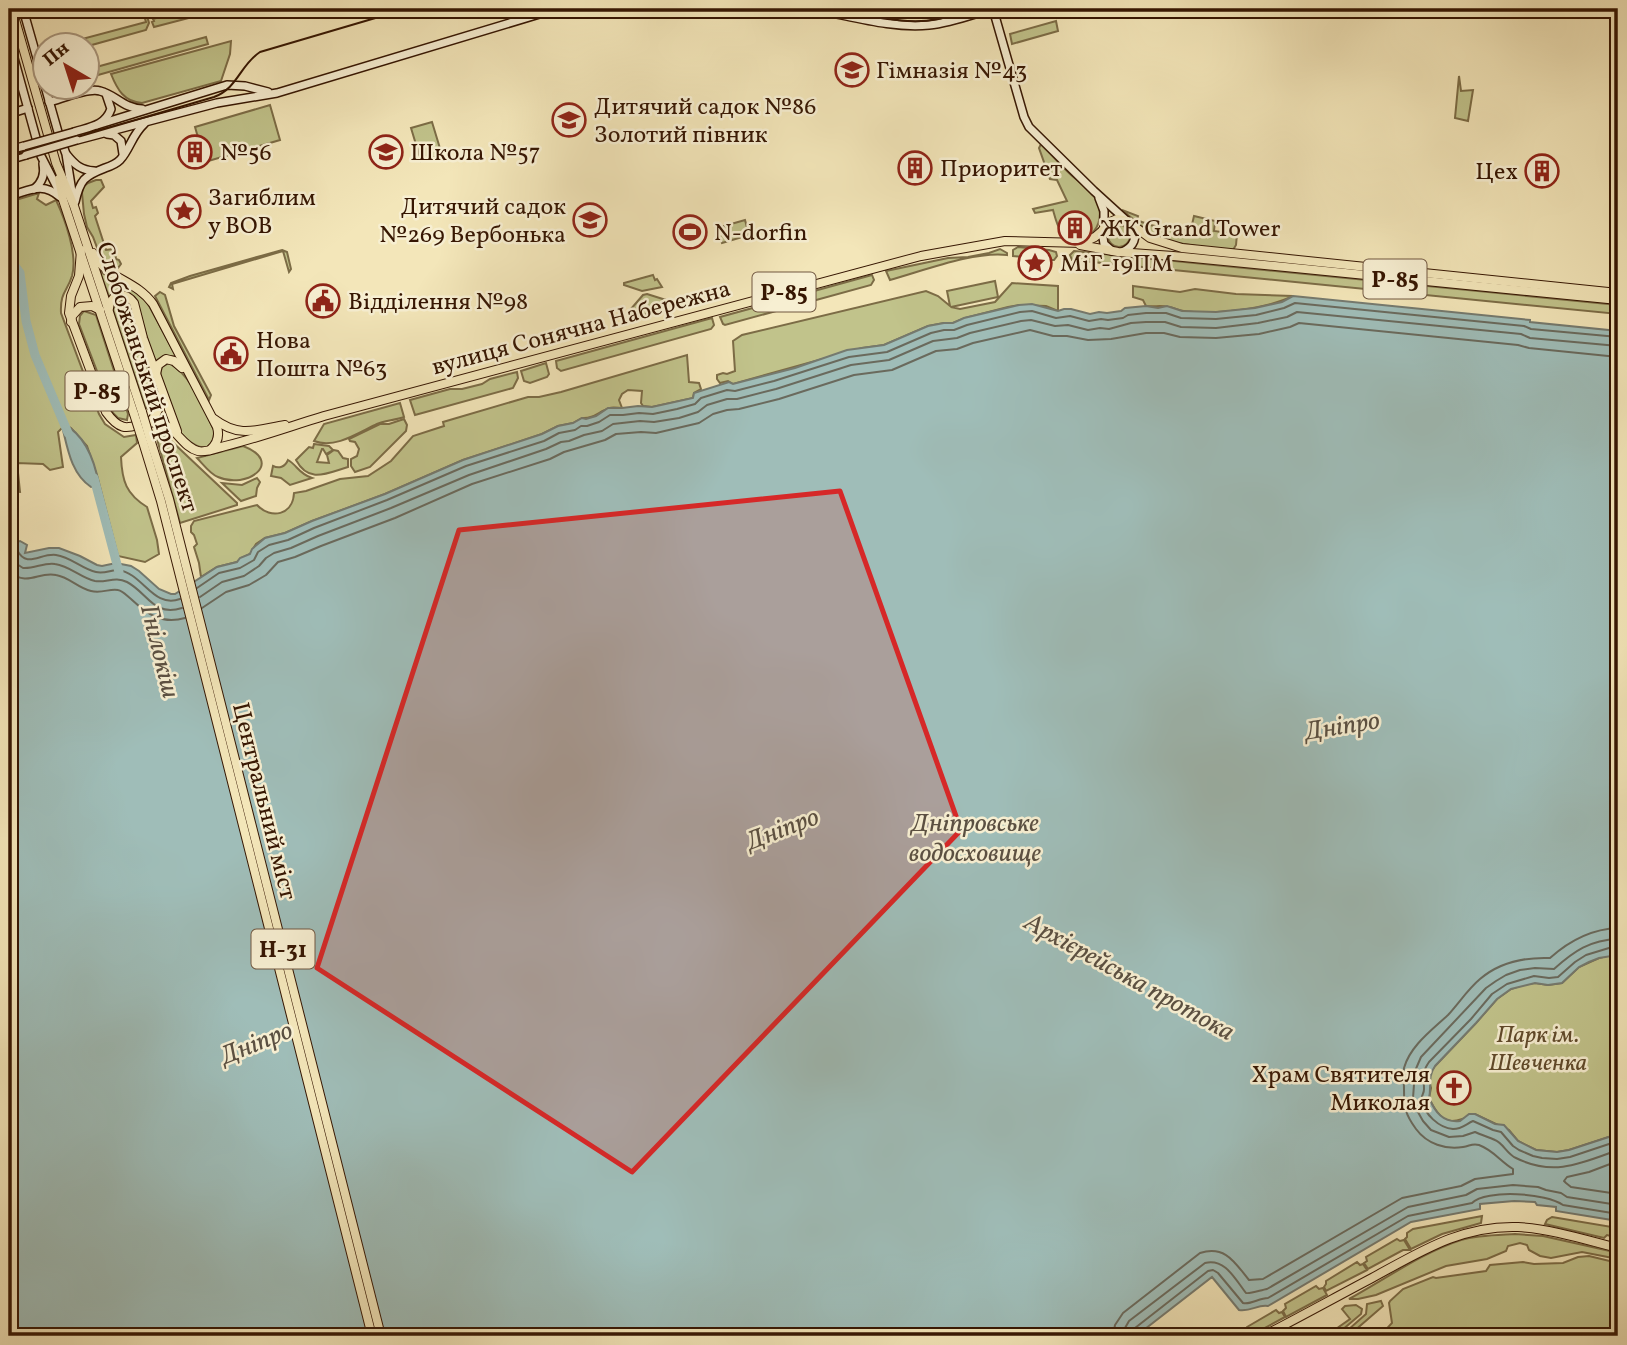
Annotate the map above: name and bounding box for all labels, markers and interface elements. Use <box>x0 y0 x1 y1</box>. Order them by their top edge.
north arrow <box>32 32 102 102</box>
text: Пн <box>38 36 75 73</box>
school or university icon: Гімназія №43 <box>833 51 871 89</box>
place label: Гімназія №43 <box>876 55 1027 89</box>
place label: Дитячий садок №86 Золотий півник <box>594 91 816 153</box>
school or university icon: Дитячий садок №86 Золотий півник <box>550 101 588 139</box>
building icon: №56 <box>176 133 214 171</box>
school or university icon: Школа №57 <box>367 133 405 171</box>
place label: №56 <box>220 137 272 171</box>
place label: Школа №57 <box>410 137 541 171</box>
building icon: Приоритет <box>896 149 934 187</box>
building icon: Цех <box>1523 152 1561 190</box>
place label: Приоритет <box>940 153 1063 187</box>
place label: Цех <box>1475 156 1518 190</box>
place label: Загиблим у ВОВ <box>208 182 316 244</box>
place label: Дитячий садок №269 Вербонька <box>379 191 566 253</box>
place icon: Загиблим у ВОВ <box>165 192 203 230</box>
school or university icon: Дитячий садок №269 Вербонька <box>571 201 609 239</box>
building icon: ЖК Grand Tower <box>1056 209 1094 247</box>
sports icon: N-dorfin <box>671 213 709 251</box>
place label: ЖК Grand Tower <box>1100 213 1281 247</box>
place label: N-dorfin <box>714 217 808 251</box>
street label: Слобожанський проспект <box>86 238 206 517</box>
place icon: МіГ-19ПМ <box>1016 244 1054 282</box>
place label: МіГ-19ПМ <box>1060 248 1173 282</box>
road number: Р-85 <box>1364 260 1426 298</box>
road number: Р-85 <box>752 272 816 312</box>
street label: вулиця Сонячна Набережна <box>428 273 735 385</box>
public building icon: Відділення №98 <box>304 282 342 320</box>
place label: Відділення №98 <box>348 286 528 320</box>
place label: Нова Пошта №63 <box>256 325 387 387</box>
public building icon: Нова Пошта №63 <box>212 335 250 373</box>
road number: Р-85 <box>66 372 128 410</box>
water label: Гнілокіш <box>130 601 188 702</box>
street label: Центральний міст <box>222 699 304 904</box>
water label: Дніпро <box>1300 703 1383 751</box>
water label: Дніпро <box>739 799 825 861</box>
water label: Дніпровське водосховище <box>909 806 1041 872</box>
water label: Архієрейська протока <box>1017 905 1241 1051</box>
road number: Н-31 <box>252 930 314 968</box>
water label: Дніпро <box>213 1013 299 1075</box>
park label: Парк iм. Шевченка <box>1489 1019 1587 1081</box>
place label: Храм Святителя Миколая <box>1251 1059 1430 1121</box>
church icon: Храм Святителя Миколая <box>1435 1069 1473 1107</box>

